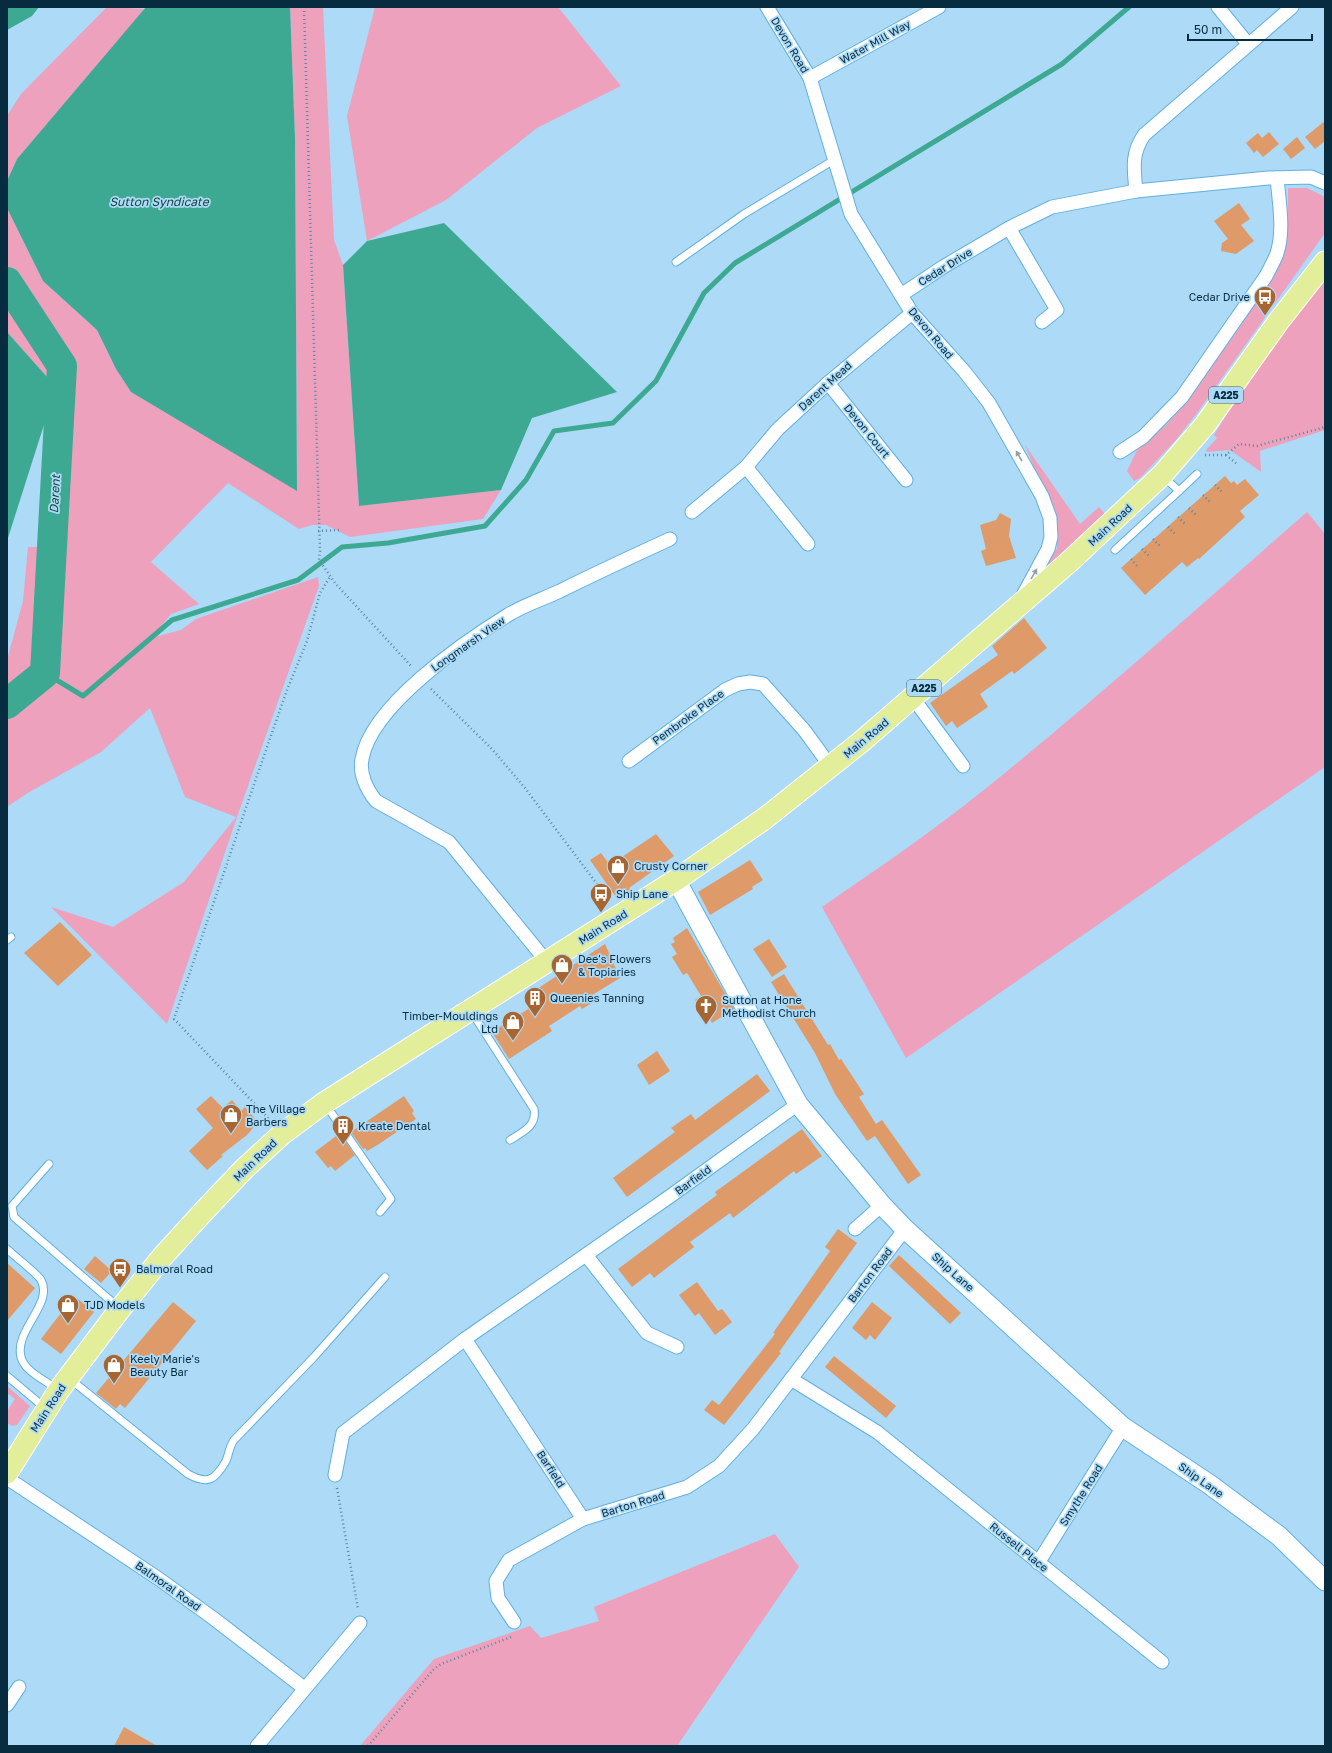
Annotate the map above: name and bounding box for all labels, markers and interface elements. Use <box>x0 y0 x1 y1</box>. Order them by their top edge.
street label: Devon Road <box>769 14 812 75</box>
scale bar <box>1188 16 1312 42</box>
street label: Water Mill Way <box>837 17 912 66</box>
text: 50 m <box>1194 22 1222 37</box>
water label: Sutton Syndicate <box>109 194 210 209</box>
street label: Cedar Drive <box>915 245 974 288</box>
bus stop icon: Cedar Drive <box>1252 284 1278 317</box>
place label: Cedar Drive <box>1189 290 1250 303</box>
street label: Devon Road <box>906 304 957 361</box>
street label: Darent Mead <box>795 358 854 413</box>
road number: A225 <box>1209 387 1243 403</box>
street label: Devon Court <box>842 401 893 460</box>
one-way arrow <box>1015 450 1022 462</box>
water label: Darent <box>46 473 63 514</box>
street label: Main Road <box>1085 501 1134 548</box>
one-way arrow <box>1031 568 1038 580</box>
street label: Longmarsh View <box>428 613 507 674</box>
road number: A225 <box>907 680 941 696</box>
street label: Pembroke Place <box>649 686 726 747</box>
street label: Main Road <box>840 715 891 760</box>
shop icon: Crusty Corner <box>605 853 631 886</box>
place label: Crusty Corner <box>634 859 708 872</box>
bus stop icon: Ship Lane <box>588 881 614 914</box>
place label: Ship Lane <box>616 887 668 900</box>
street label: Main Road <box>576 906 630 947</box>
shop icon: Dee's Flowers & Topiaries <box>549 952 575 985</box>
place label: Dee's Flowers & Topiaries <box>578 952 651 978</box>
building icon: Queenies Tanning <box>522 985 548 1018</box>
place label: Queenies Tanning <box>550 991 644 1004</box>
church icon: Sutton at Hone Methodist Church <box>693 993 719 1026</box>
place label: Sutton at Hone Methodist Church <box>722 993 816 1019</box>
place label: Timber-Mouldings Ltd <box>402 1009 498 1035</box>
shop icon: Timber-Mouldings Ltd <box>500 1009 526 1042</box>
shop icon: The Village Barbers <box>218 1102 244 1135</box>
place label: The Village Barbers <box>246 1102 305 1128</box>
building icon: Kreate Dental <box>330 1113 356 1146</box>
place label: Kreate Dental <box>358 1119 431 1132</box>
street label: Main Road <box>230 1136 279 1183</box>
street label: Barfield <box>672 1162 713 1197</box>
street label: Barton Road <box>845 1245 895 1305</box>
street label: Ship Lane <box>930 1249 977 1294</box>
bus stop icon: Balmoral Road <box>107 1256 133 1289</box>
place label: Balmoral Road <box>136 1262 213 1275</box>
shop icon: TJD Models <box>55 1292 81 1325</box>
place label: TJD Models <box>84 1298 145 1311</box>
shop icon: Keely Marie's Beauty Bar <box>101 1352 127 1385</box>
place label: Keely Marie's Beauty Bar <box>130 1352 200 1378</box>
street label: Main Road <box>27 1381 68 1434</box>
street label: Barfield <box>535 1448 568 1490</box>
street label: Ship Lane <box>1176 1459 1226 1500</box>
street label: Smythe Road <box>1056 1461 1105 1528</box>
street label: Barton Road <box>600 1488 666 1519</box>
street label: Russell Place <box>988 1519 1051 1574</box>
street label: Balmoral Road <box>133 1558 204 1613</box>

